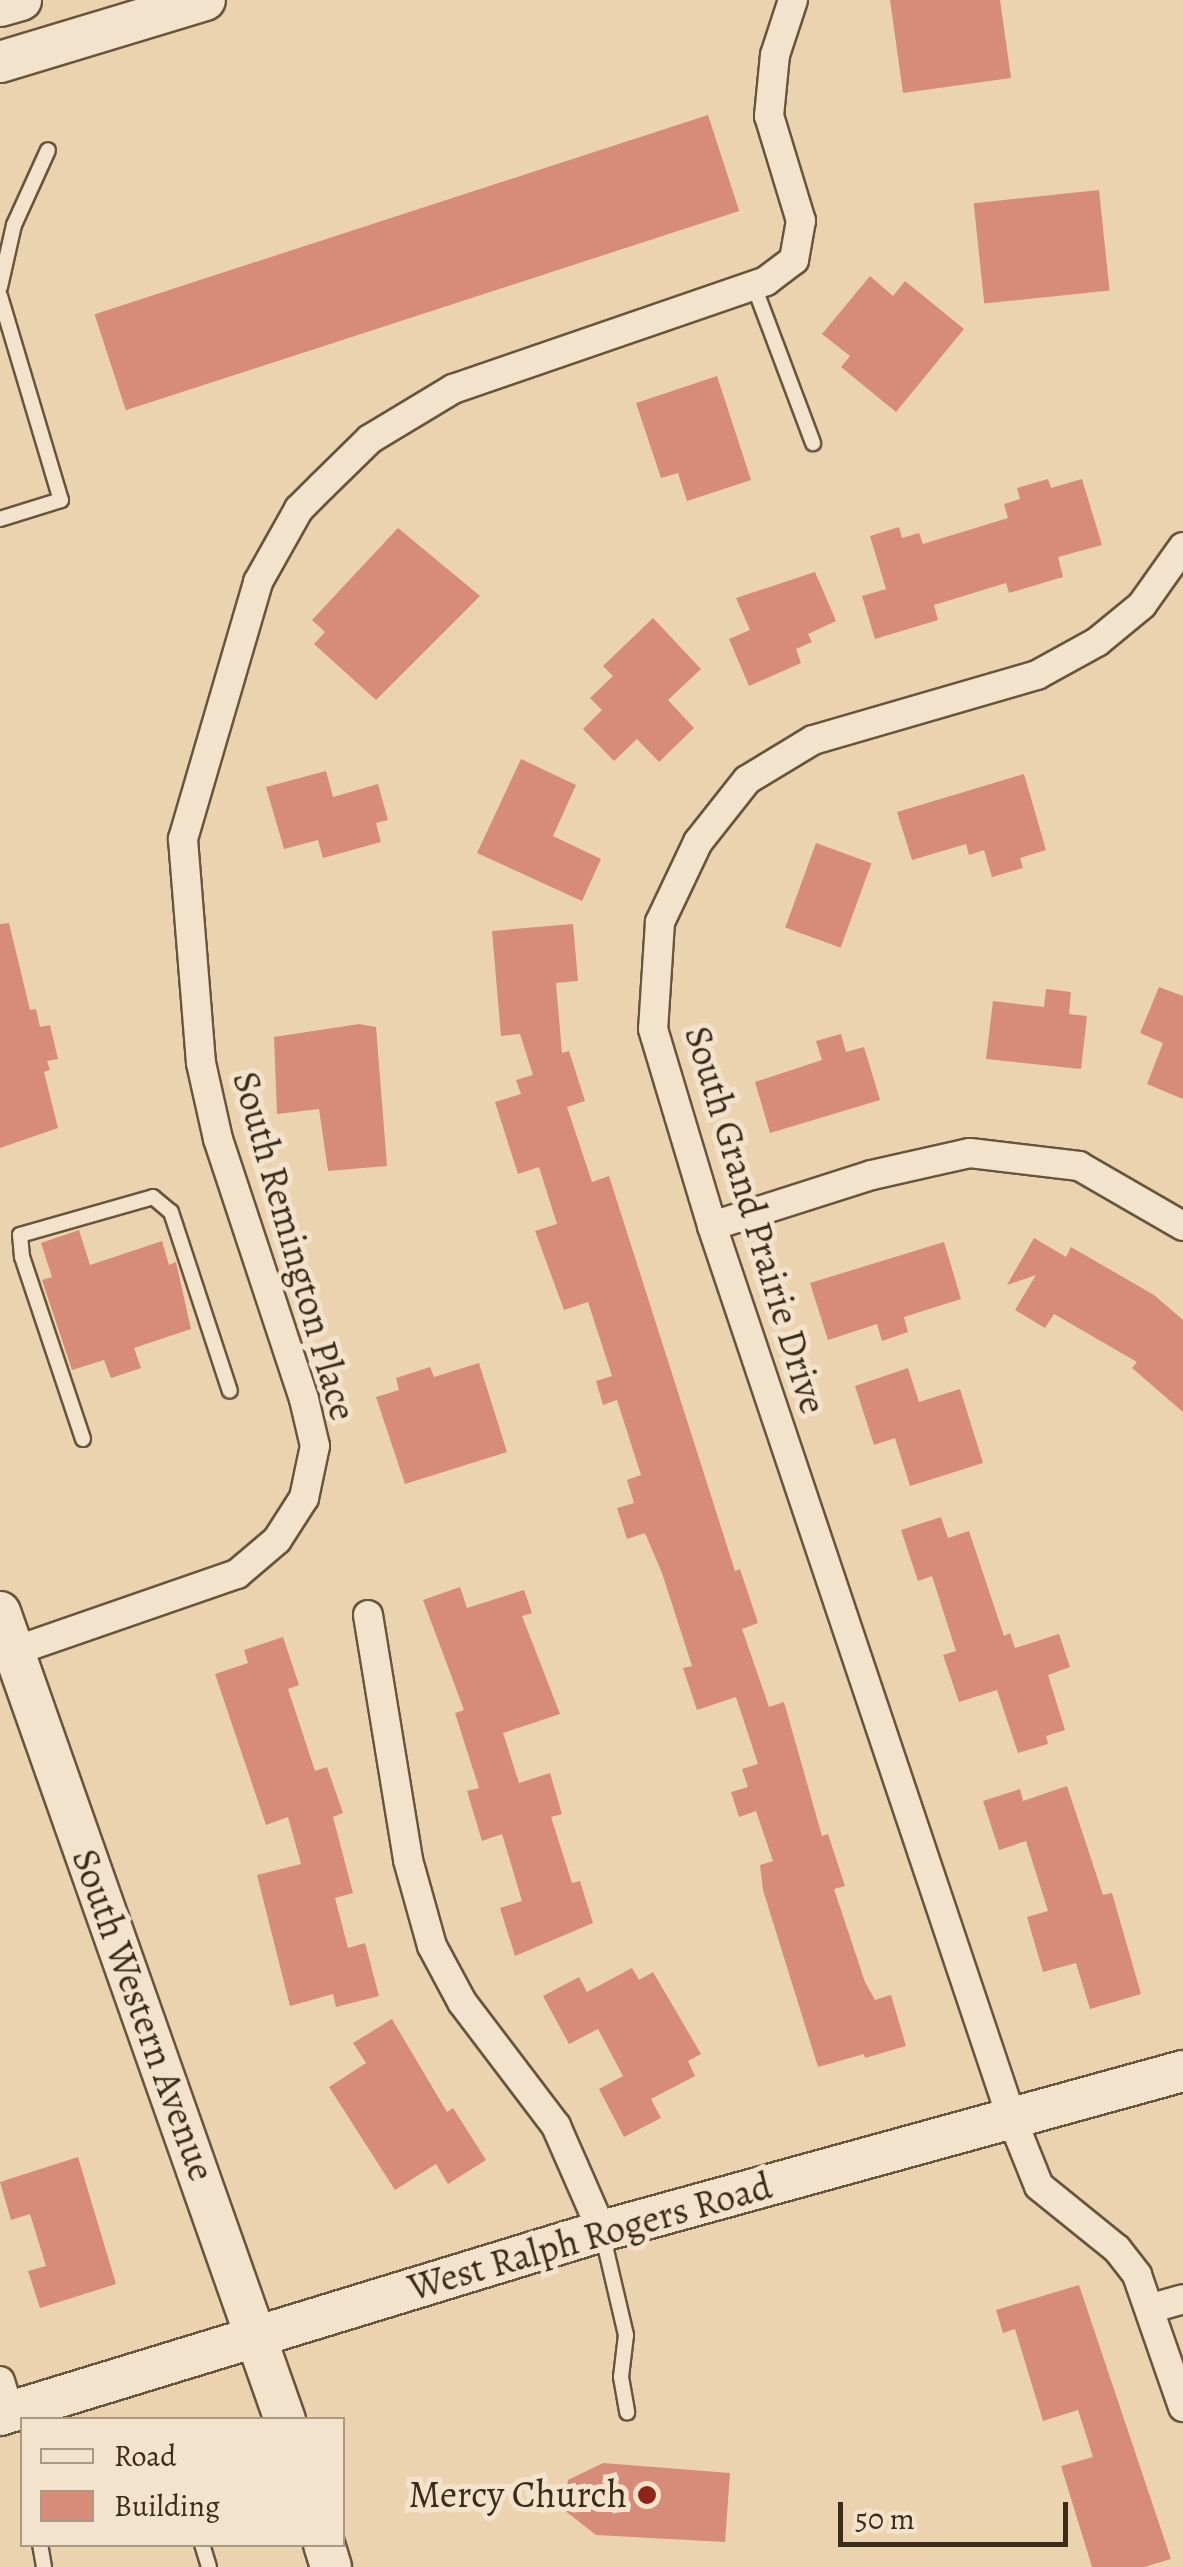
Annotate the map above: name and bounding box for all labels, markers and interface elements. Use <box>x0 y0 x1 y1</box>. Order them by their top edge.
street label: South Grand Prairie Drive <box>674 1021 836 1419</box>
street label: South Remington Place <box>222 1066 366 1426</box>
street label: South Western Avenue <box>62 1843 224 2187</box>
street label: West Ralph Rogers Road <box>403 2163 777 2311</box>
legend <box>20 2417 345 2547</box>
text: Road <box>114 2436 176 2476</box>
place label: Mercy Church <box>409 2472 627 2518</box>
scale bar <box>843 2482 1073 2544</box>
marker: Mercy Church <box>636 2484 658 2506</box>
text: Building <box>114 2486 220 2526</box>
text: 50 m <box>855 2499 915 2539</box>

